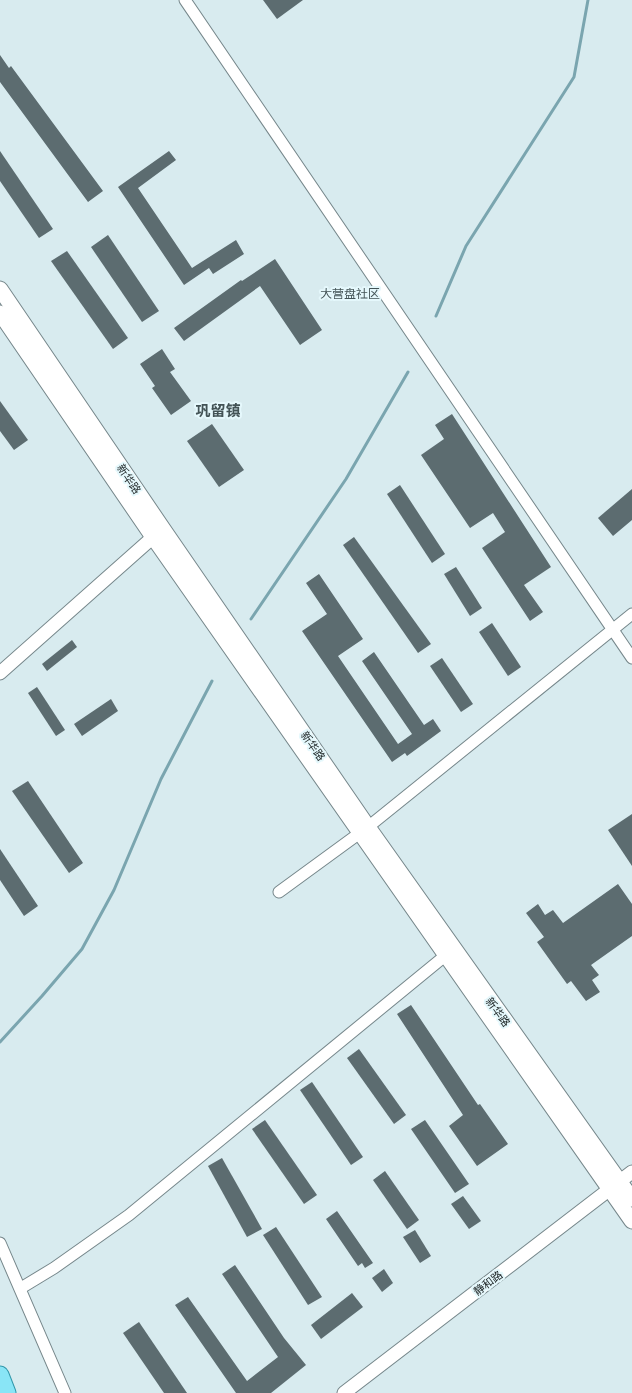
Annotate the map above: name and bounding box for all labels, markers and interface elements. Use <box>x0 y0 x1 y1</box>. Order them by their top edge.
district label: 大营盘社区 <box>320 285 380 302</box>
district label: 巩留镇 <box>195 400 241 421</box>
street label: 新华路 <box>113 461 145 497</box>
street label: 新华路 <box>297 728 329 764</box>
street label: 新华路 <box>482 994 514 1030</box>
street label: 静和路 <box>470 1267 506 1299</box>

